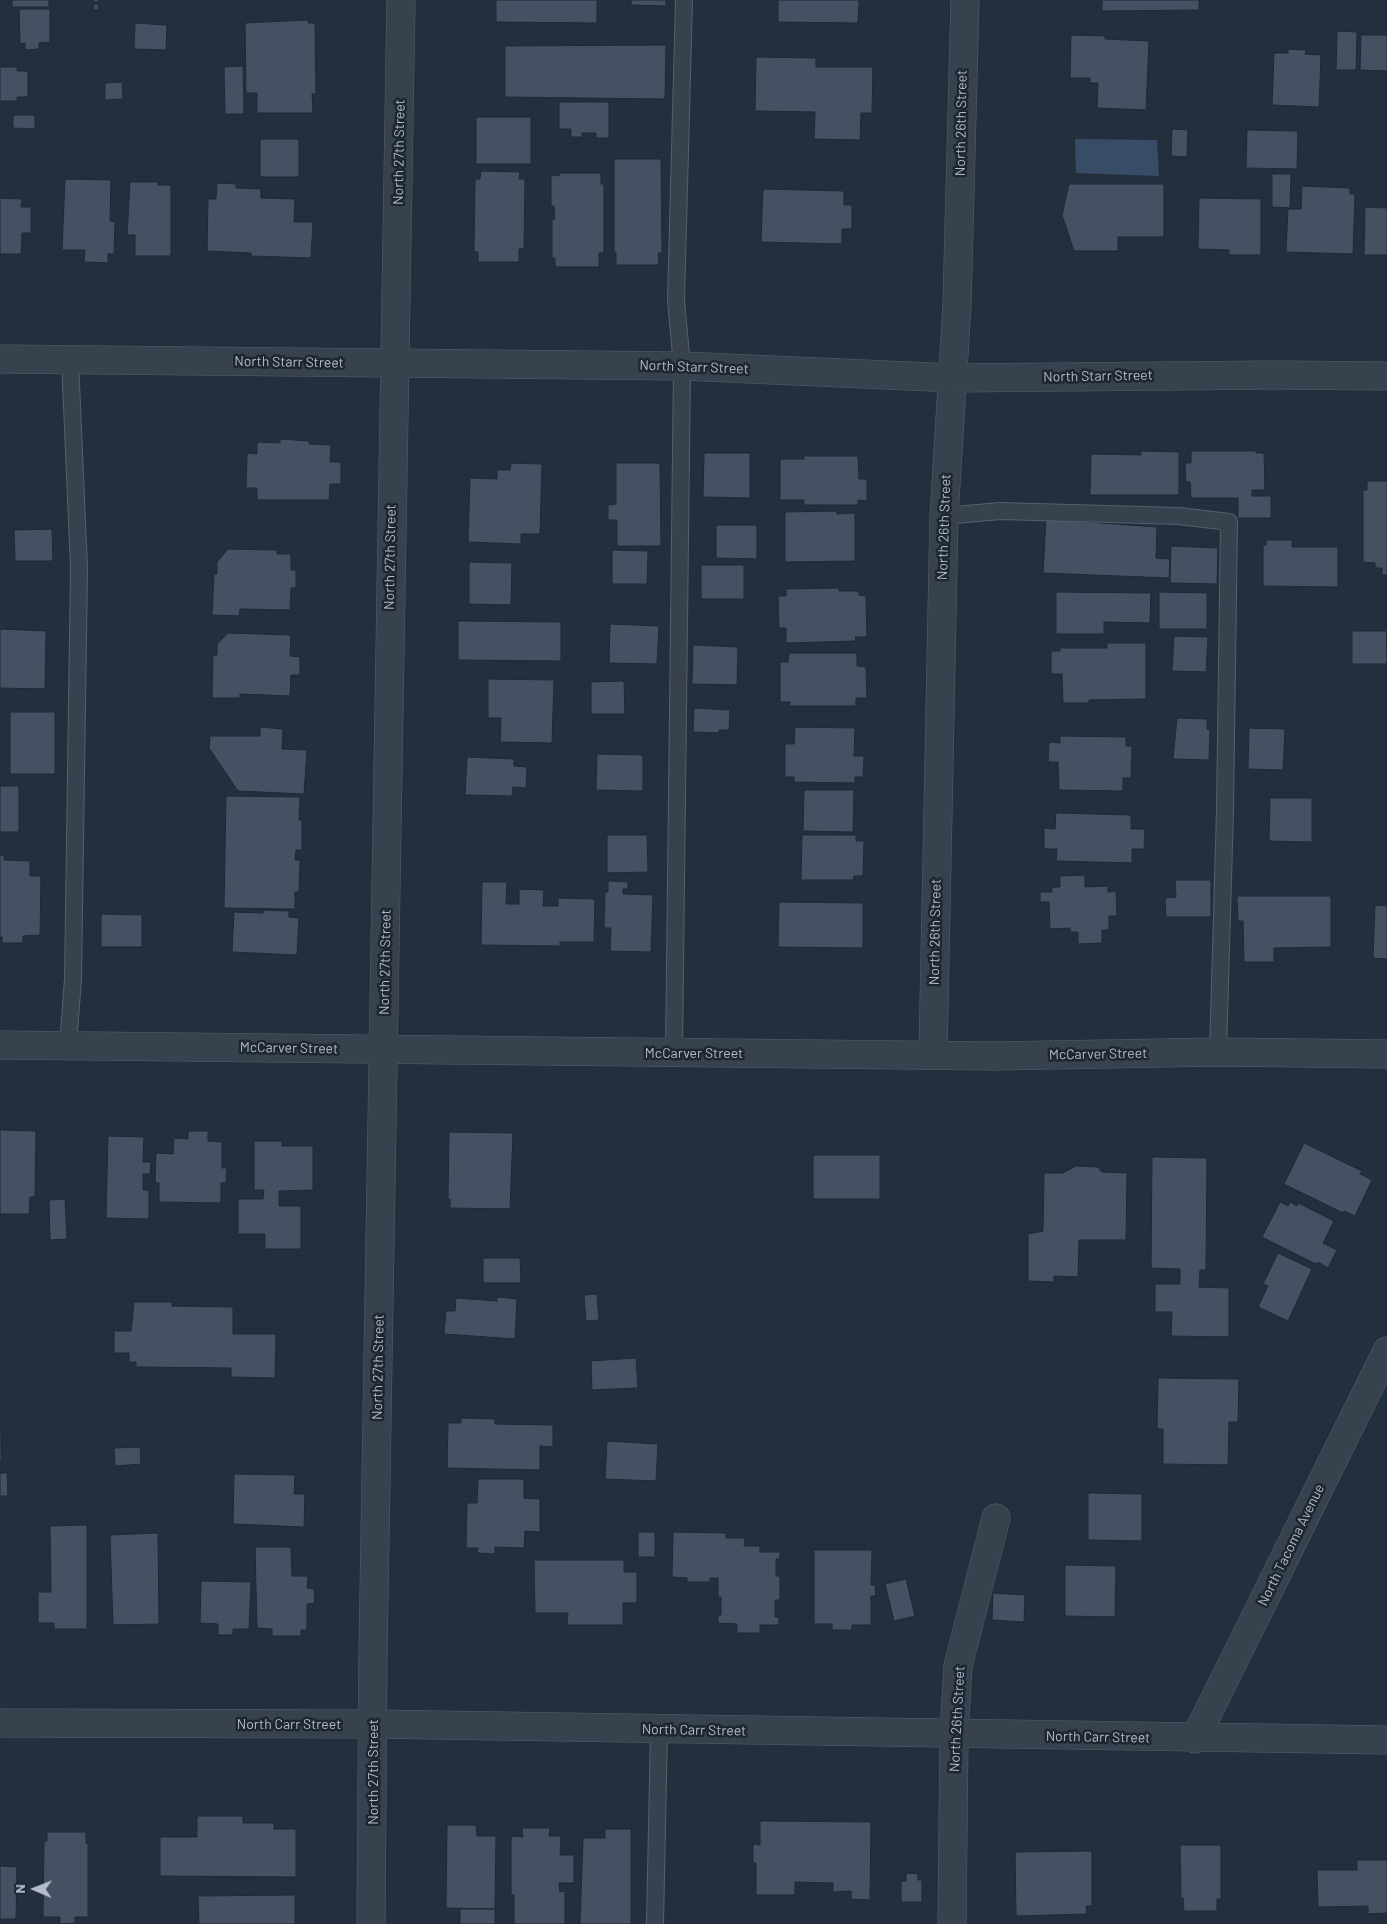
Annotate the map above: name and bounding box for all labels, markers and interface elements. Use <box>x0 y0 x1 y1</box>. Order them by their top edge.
street label: North 26th Street <box>952 70 970 176</box>
street label: North 27th Street <box>390 99 408 205</box>
street label: North Starr Street <box>234 353 344 371</box>
street label: North Starr Street <box>639 357 749 377</box>
street label: North Starr Street <box>1043 367 1153 385</box>
street label: North 26th Street <box>934 474 954 580</box>
street label: North 27th Street <box>381 504 399 610</box>
street label: North 26th Street <box>926 879 944 985</box>
street label: North 27th Street <box>376 909 394 1015</box>
street label: McCarver Street <box>240 1039 338 1057</box>
street label: McCarver Street <box>645 1045 743 1061</box>
street label: McCarver Street <box>1049 1045 1147 1063</box>
street label: North 27th Street <box>369 1314 387 1420</box>
street label: North Tacoma Avenue <box>1254 1481 1328 1609</box>
street label: North 26th Street <box>946 1666 968 1772</box>
street label: North Carr Street <box>237 1716 341 1732</box>
street label: North 27th Street <box>365 1719 381 1825</box>
street label: North Carr Street <box>642 1721 746 1739</box>
street label: North Carr Street <box>1046 1728 1150 1746</box>
north arrow <box>10 1864 60 1914</box>
text: N <box>11 1884 28 1894</box>

